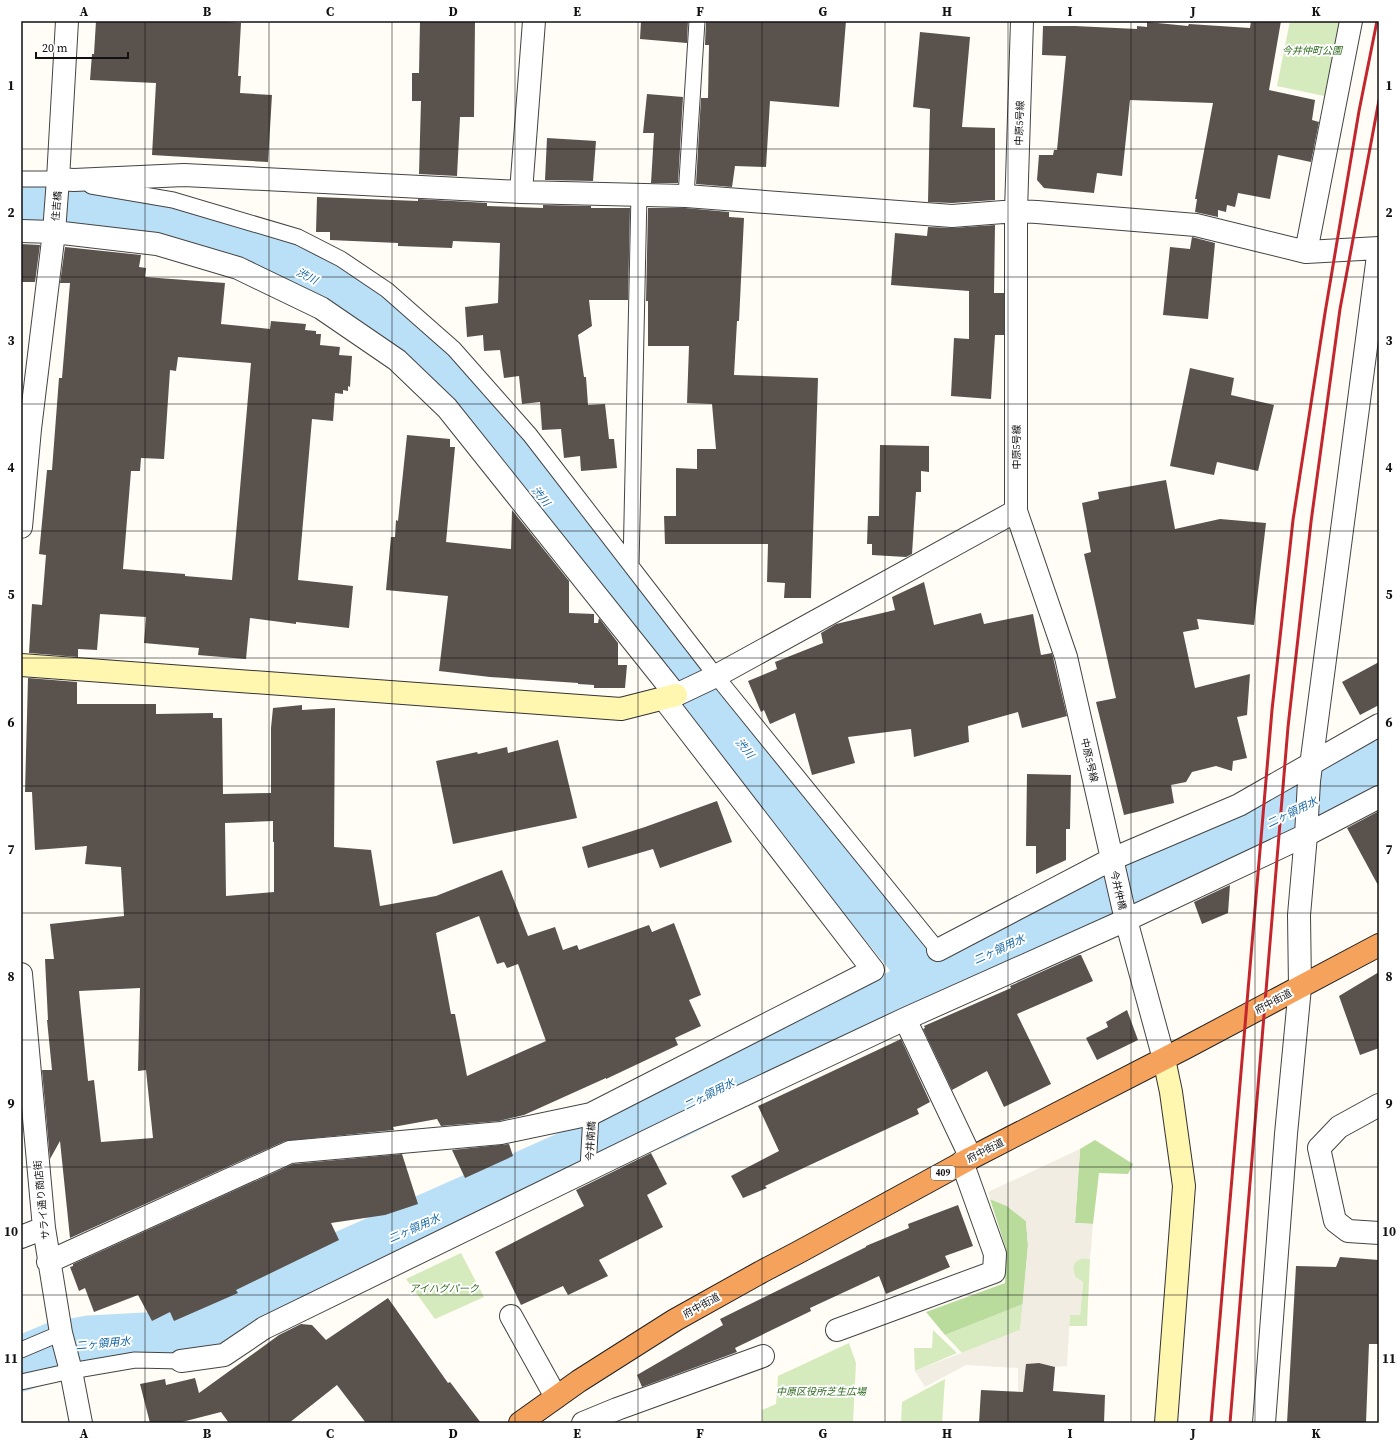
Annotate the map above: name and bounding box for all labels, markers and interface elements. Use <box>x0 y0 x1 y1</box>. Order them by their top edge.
text: A <box>80 3 89 20</box>
text: B <box>203 3 212 20</box>
text: C <box>326 3 334 20</box>
text: D <box>448 3 458 20</box>
text: E <box>573 3 581 20</box>
text: F <box>696 3 704 20</box>
text: G <box>819 3 828 20</box>
text: H <box>942 3 952 20</box>
text: I <box>1067 3 1073 20</box>
text: J <box>1189 3 1196 20</box>
text: K <box>1311 3 1321 20</box>
scale bar <box>36 34 128 60</box>
text: 20 m <box>42 40 68 56</box>
park label: 今井仲町公園 <box>1282 44 1344 57</box>
text: 1 <box>7 77 15 94</box>
text: 1 <box>1385 77 1393 94</box>
street label: 中原5号線 <box>1012 100 1027 146</box>
street label: 住吉橋 <box>49 191 64 222</box>
text: 2 <box>7 204 15 221</box>
text: 2 <box>1385 204 1393 221</box>
water label: 渋川 <box>294 265 321 289</box>
text: 3 <box>7 332 15 349</box>
text: 3 <box>1385 332 1393 349</box>
street label: 中原5号線 <box>1010 425 1023 470</box>
text: 4 <box>7 459 15 476</box>
text: 4 <box>1385 459 1393 476</box>
water label: 渋川 <box>528 483 554 510</box>
text: 5 <box>7 586 15 603</box>
text: 5 <box>1385 586 1393 603</box>
text: 6 <box>7 714 15 731</box>
text: 6 <box>1385 714 1393 731</box>
water label: 渋川 <box>732 735 758 762</box>
street label: 中原5号線 <box>1078 737 1101 783</box>
water label: 二ヶ領用水 <box>1264 793 1321 831</box>
text: 7 <box>7 841 15 858</box>
text: 7 <box>1385 841 1393 858</box>
street label: 今井仲橋 <box>1108 869 1129 911</box>
water label: 二ヶ領用水 <box>971 931 1028 968</box>
text: 8 <box>7 968 15 985</box>
text: 8 <box>1385 968 1393 985</box>
street label: 府中街道 <box>1253 986 1294 1017</box>
water label: 二ヶ領用水 <box>681 1075 738 1114</box>
text: 9 <box>7 1095 15 1112</box>
text: 9 <box>1385 1095 1393 1112</box>
street label: 今井南橋 <box>583 1121 598 1161</box>
street label: 府中街道 <box>964 1136 1006 1165</box>
street label: サライ通り商店街 <box>31 1159 52 1240</box>
road number: 409 <box>931 1166 955 1180</box>
water label: 二ヶ領用水 <box>386 1210 443 1246</box>
text: 10 <box>4 1223 18 1240</box>
text: 10 <box>1382 1223 1396 1240</box>
park label: アイハグパーク <box>409 1282 480 1295</box>
street label: 府中街道 <box>681 1290 722 1321</box>
water label: 二ヶ領用水 <box>75 1334 132 1353</box>
text: 11 <box>4 1350 18 1367</box>
text: 11 <box>1382 1350 1396 1367</box>
park label: 中原区役所芝生広場 <box>776 1385 867 1398</box>
text: A <box>80 1425 89 1442</box>
text: B <box>203 1425 212 1442</box>
text: C <box>326 1425 334 1442</box>
text: D <box>448 1425 458 1442</box>
text: E <box>573 1425 581 1442</box>
text: F <box>696 1425 704 1442</box>
text: G <box>819 1425 828 1442</box>
text: H <box>942 1425 952 1442</box>
text: I <box>1067 1425 1073 1442</box>
text: J <box>1189 1425 1196 1442</box>
text: K <box>1311 1425 1321 1442</box>

